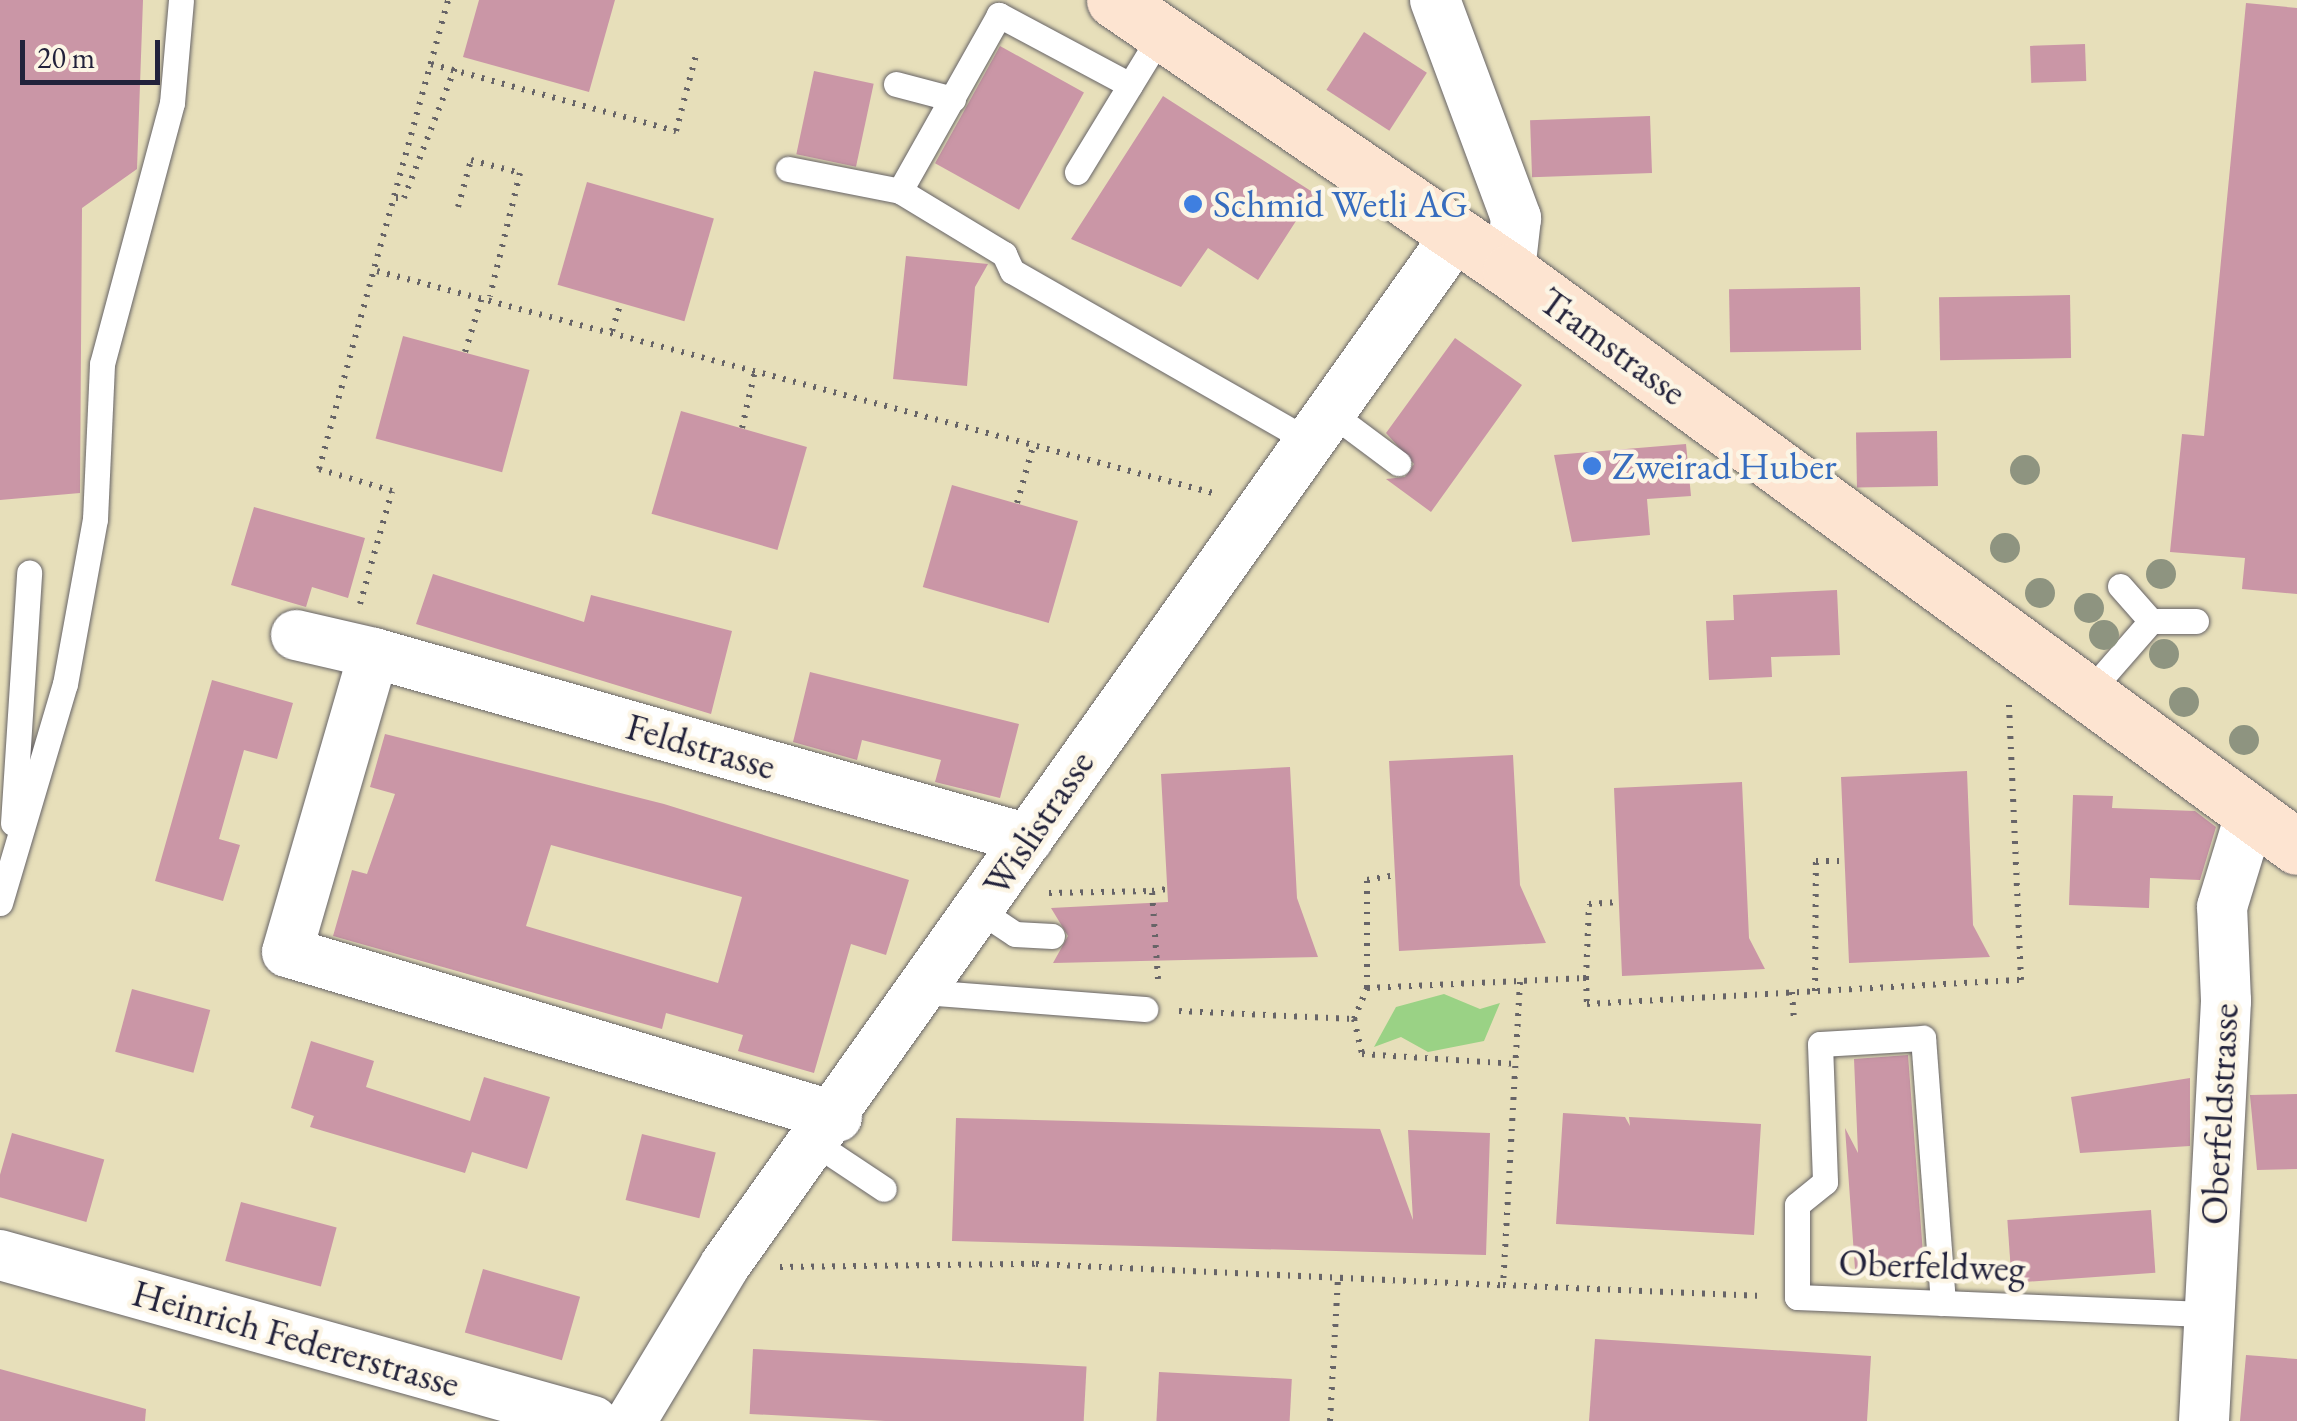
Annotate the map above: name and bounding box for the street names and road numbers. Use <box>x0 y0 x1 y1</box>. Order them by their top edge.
street label: Tramstrasse <box>1531 277 1695 415</box>
street label: Feldstrasse <box>621 703 781 789</box>
street label: Wislistrasse <box>973 742 1103 904</box>
street label: Oberfeldstrasse <box>2190 1002 2248 1226</box>
street label: Oberfeldweg <box>1838 1239 2026 1291</box>
street label: Heinrich Federerstrasse <box>127 1269 465 1407</box>

